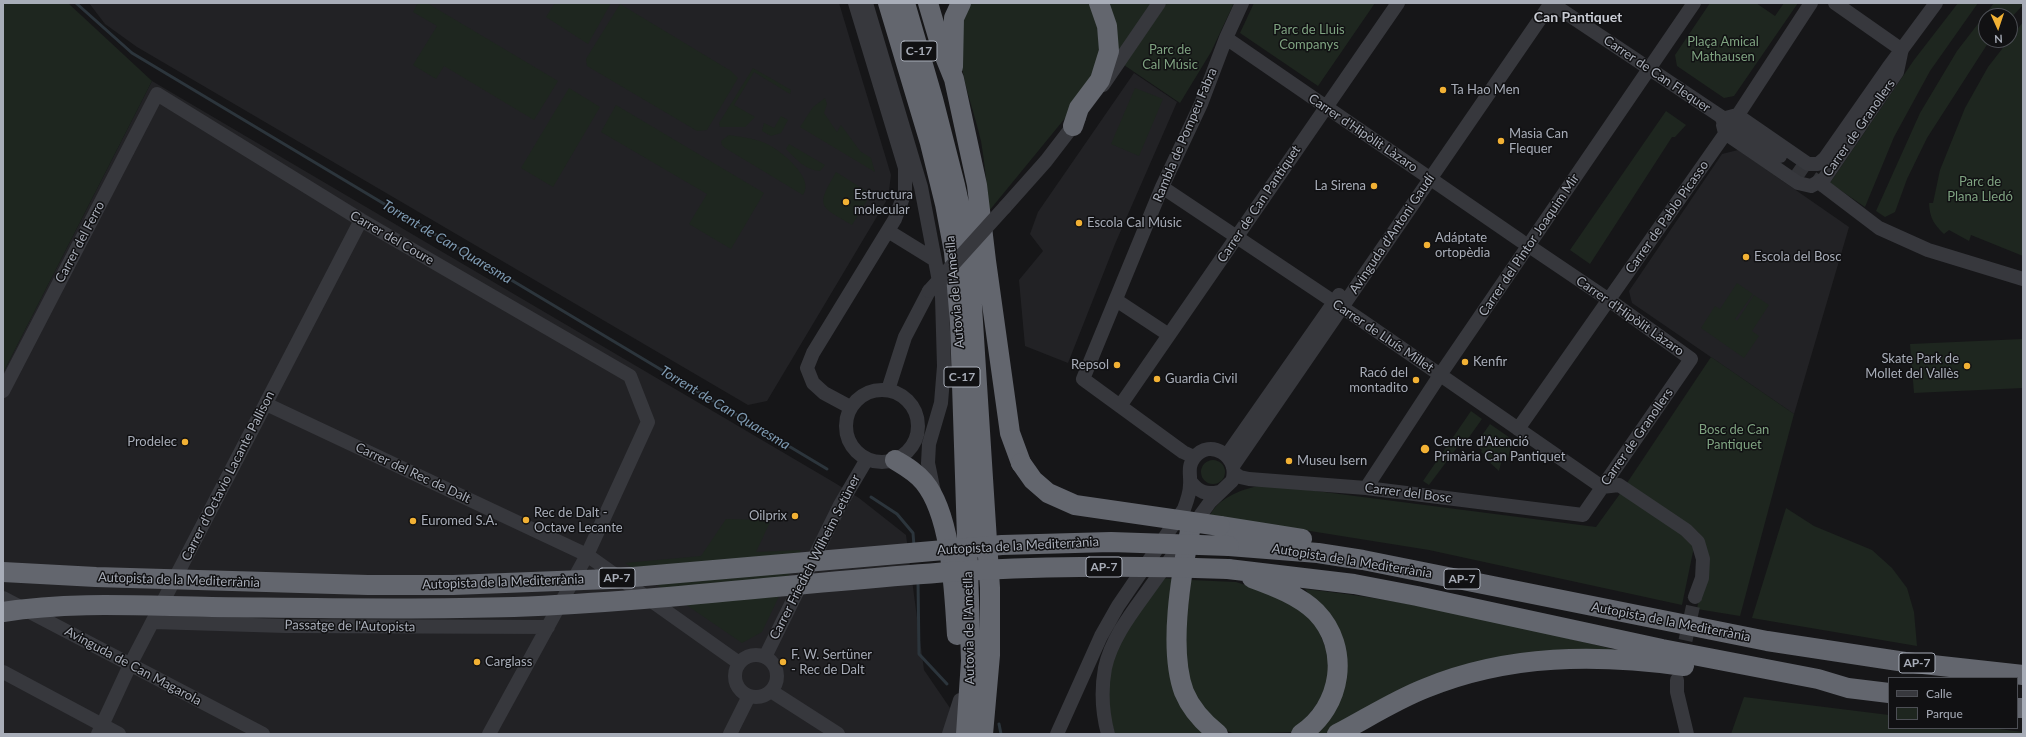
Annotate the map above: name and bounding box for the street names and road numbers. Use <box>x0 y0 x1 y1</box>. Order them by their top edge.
street label: Carrer de Can Flequer <box>1601 32 1713 116</box>
road number: C-17 <box>901 41 937 61</box>
street label: Rambla de Pompeu Fabra <box>1150 66 1220 204</box>
street label: Carrer de Granollers <box>1820 76 1898 180</box>
street label: Carrer d'Hipòlit Làzaro <box>1305 91 1421 175</box>
street label: Carrer de Can Pantiquet <box>1214 143 1304 265</box>
street label: Carrer de Pablo Picasso <box>1622 158 1712 276</box>
street label: Avinguda d'Antoni Gaudí <box>1346 171 1438 297</box>
street label: Carrer del Pintor Joaquim Mir <box>1475 171 1583 319</box>
street label: Carrer del Ferro <box>52 199 108 285</box>
street label: Carrer del Coure <box>347 208 437 268</box>
street label: Autovia de l'Ametlla <box>942 235 968 349</box>
street label: Carrer d'Hipòlit Làzaro <box>1573 273 1687 359</box>
street label: Carrer de Lluís Millet <box>1330 296 1436 376</box>
road number: C-17 <box>944 367 980 387</box>
street label: Carrer de Granollers <box>1598 385 1676 489</box>
street label: Carrer d'Octavio Lacante Pallison <box>178 388 278 564</box>
street label: Carrer del Rec de Dalt <box>353 439 473 507</box>
street label: Carrer Friedich Wilheim Setüner <box>766 472 864 642</box>
street label: Carrer del Bosc <box>1364 480 1452 506</box>
street label: Autopista de la Mediterrània <box>937 534 1099 558</box>
street label: Autopista de la Mediterrània <box>1271 541 1433 581</box>
road number: AP-7 <box>1086 557 1122 577</box>
road number: AP-7 <box>599 568 635 588</box>
street label: Autopista de la Mediterrània <box>98 569 260 591</box>
road number: AP-7 <box>1444 569 1480 589</box>
street label: Autopista de la Mediterrània <box>422 571 584 593</box>
street label: Autovia de l'Ametlla <box>960 571 978 685</box>
street label: Autopista de la Mediterrània <box>1590 599 1752 645</box>
street label: Passatge de l'Autopista <box>285 617 415 635</box>
street label: Avinguda de Can Magarola <box>62 623 204 709</box>
road number: AP-7 <box>1899 653 1935 673</box>

